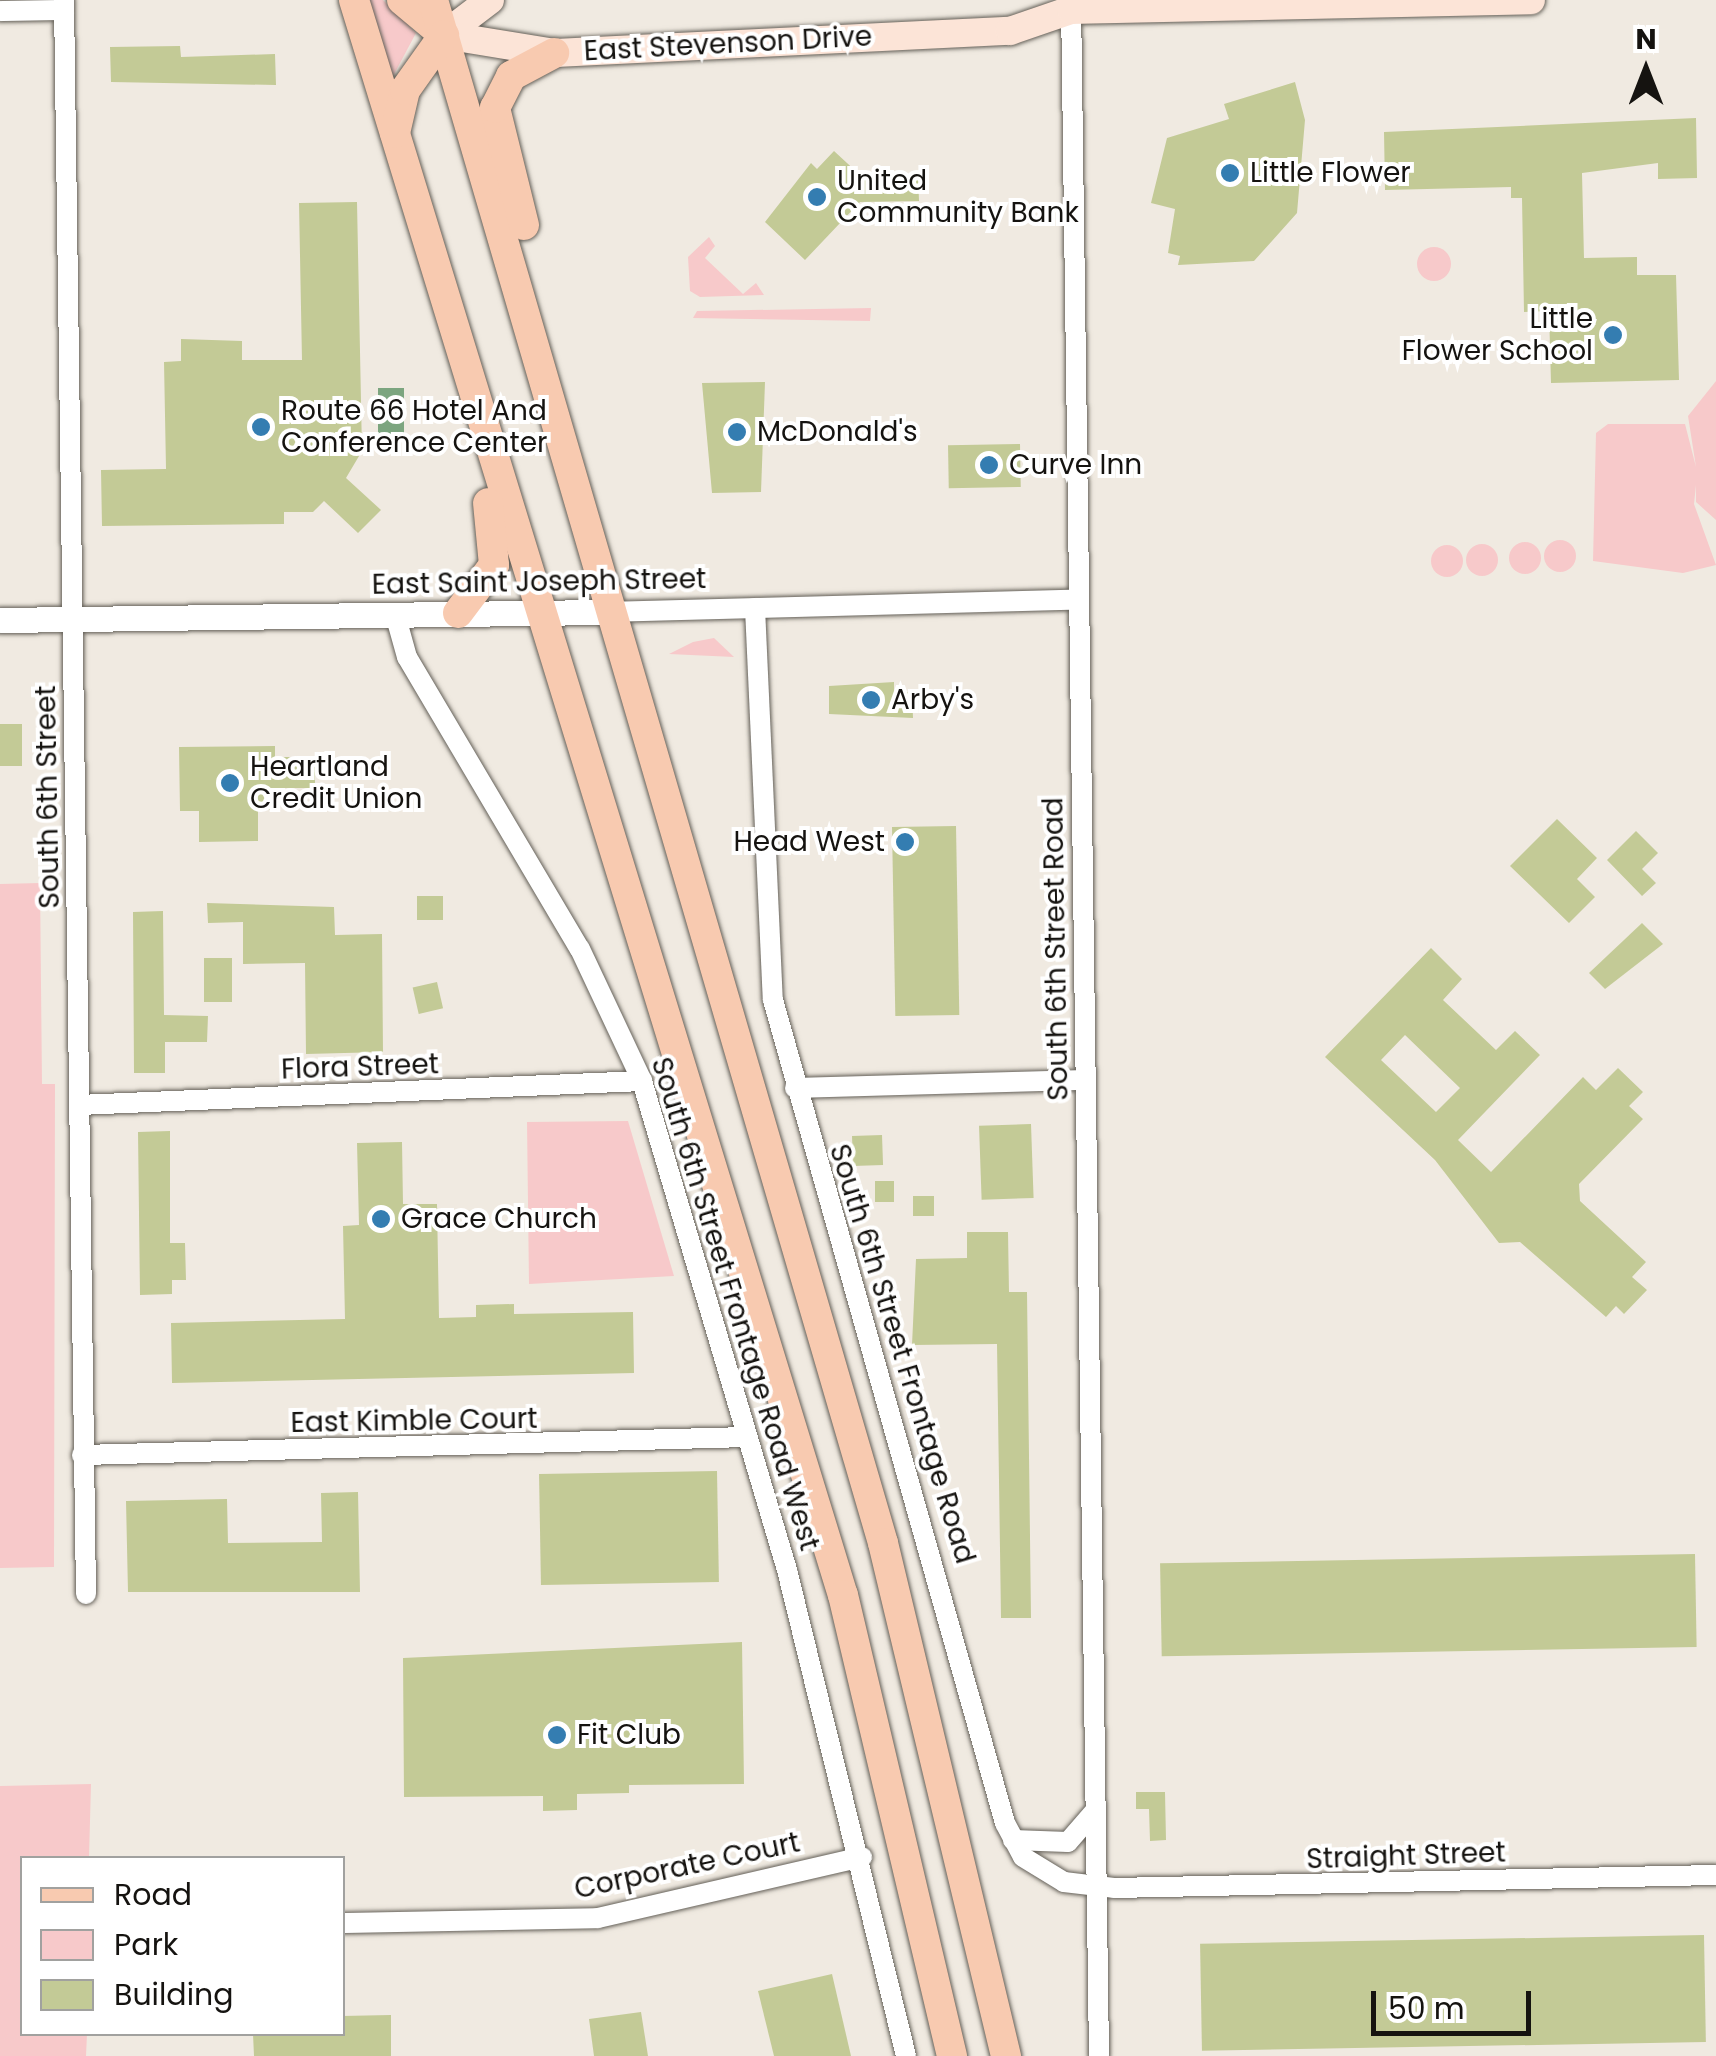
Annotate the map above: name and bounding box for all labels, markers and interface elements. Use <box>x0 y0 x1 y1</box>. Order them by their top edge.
street label: East Stevenson Drive <box>583 20 873 68</box>
north arrow <box>1596 20 1696 120</box>
text: N <box>1635 20 1657 59</box>
place label: Little Flower <box>1250 156 1411 190</box>
marker: Little Flower <box>1219 162 1241 184</box>
place label: United Community Bank <box>837 164 1079 230</box>
marker: United Community Bank <box>806 186 828 208</box>
place label: Little Flower School <box>1402 302 1593 368</box>
marker: Little Flower School <box>1602 324 1624 346</box>
place label: Route 66 Hotel And Conference Center <box>281 394 547 460</box>
place label: McDonald's <box>757 415 918 449</box>
marker: Route 66 Hotel And Conference Center <box>250 416 272 438</box>
marker: McDonald's <box>726 421 748 443</box>
place label: Curve Inn <box>1009 448 1142 482</box>
marker: Curve Inn <box>978 454 1000 476</box>
street label: East Saint Joseph Street <box>372 562 706 602</box>
place label: Arby's <box>891 683 974 717</box>
street label: South 6th Street <box>29 685 67 909</box>
marker: Arby's <box>860 689 882 711</box>
place label: Heartland Credit Union <box>250 750 422 816</box>
marker: Heartland Credit Union <box>219 772 241 794</box>
street label: South 6th Street Road <box>1037 797 1075 1101</box>
place label: Head West <box>733 825 885 859</box>
marker: Head West <box>894 831 916 853</box>
street label: Flora Street <box>281 1047 439 1087</box>
street label: South 6th Street Frontage Road West <box>644 1053 826 1555</box>
street label: South 6th Street Frontage Road <box>822 1140 982 1568</box>
place label: Grace Church <box>401 1202 597 1236</box>
marker: Grace Church <box>370 1208 392 1230</box>
street label: East Kimble Court <box>290 1402 538 1440</box>
place label: Fit Club <box>577 1718 681 1752</box>
marker: Fit Club <box>546 1724 568 1746</box>
street label: Corporate Court <box>571 1826 803 1906</box>
street label: Straight Street <box>1306 1836 1506 1876</box>
legend <box>20 1856 345 2036</box>
text: Road <box>114 1873 192 1916</box>
text: Park <box>114 1923 178 1966</box>
scale bar <box>1376 1971 1536 2033</box>
text: Building <box>114 1973 234 2016</box>
text: 50 m <box>1388 1987 1465 2030</box>

